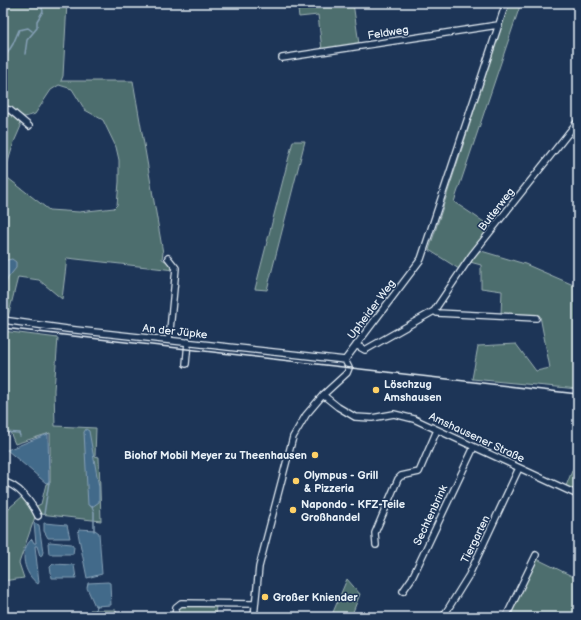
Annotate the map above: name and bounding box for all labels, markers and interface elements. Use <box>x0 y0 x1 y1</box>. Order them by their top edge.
street label: Feldweg <box>367 23 409 42</box>
street label: Butterweg <box>476 185 517 233</box>
street label: Upheider Weg <box>345 277 398 342</box>
street label: An der Jüpke <box>142 322 208 341</box>
place label: Löschzug Amshausen <box>383 378 442 404</box>
marker: Löschzug Amshausen <box>371 385 381 395</box>
street label: Amshausener Straße <box>427 410 527 465</box>
place label: Biohof Mobil Meyer zu Theenhausen <box>124 449 307 462</box>
marker: Biohof Mobil Meyer zu Theenhausen <box>310 450 320 460</box>
place label: Olympus - Grill & Pizzeria <box>304 469 378 495</box>
marker: Olympus - Grill & Pizzeria <box>291 476 301 486</box>
street label: Sechtenbrink <box>411 482 450 548</box>
place label: Napondo - KFZ-Teile Großhandel <box>301 498 405 524</box>
marker: Napondo - KFZ-Teile Großhandel <box>288 505 298 515</box>
street label: Tiergarten <box>458 513 493 565</box>
place label: Großer Kniender <box>273 591 358 604</box>
marker: Großer Kniender <box>260 592 270 602</box>

